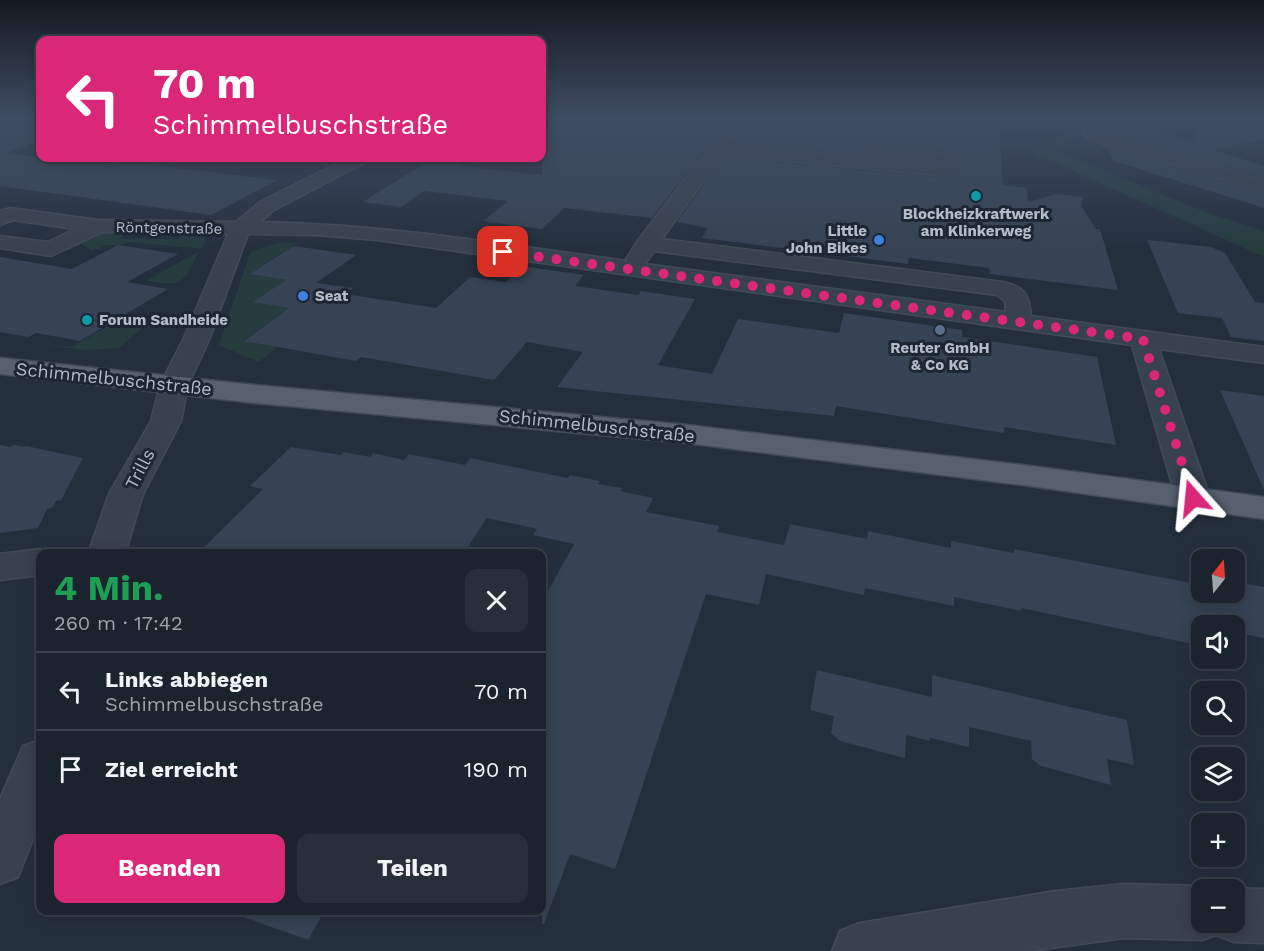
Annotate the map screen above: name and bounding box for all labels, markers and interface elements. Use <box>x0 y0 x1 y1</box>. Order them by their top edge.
text: 70 m <box>153 59 256 108</box>
icon: left <box>54 60 132 138</box>
text: Schimmelbuschstraße <box>153 109 448 141</box>
marker: Blockheizkraftwerk am Klinkerweg <box>969 189 983 203</box>
place label: Blockheizkraftwerk am Klinkerweg <box>903 205 1050 240</box>
street label: Röntgenstraße <box>116 218 222 238</box>
place label: Little John Bikes <box>786 222 867 257</box>
pin <box>477 226 528 277</box>
marker: Little John Bikes <box>872 233 886 247</box>
icon: arrive <box>486 235 519 268</box>
place label: Seat <box>315 287 349 305</box>
marker: Seat <box>296 289 310 303</box>
place label: Forum Sandheide <box>99 311 228 329</box>
marker: Forum Sandheide <box>80 313 94 327</box>
marker: Reuter GmbH & Co KG <box>933 323 947 337</box>
place label: Reuter GmbH & Co KG <box>890 339 990 374</box>
street label: Schimmelbuschstraße <box>15 358 213 399</box>
street label: Schimmelbuschstraße <box>498 405 696 446</box>
street label: Trills <box>120 445 159 492</box>
position arrow <box>1161 466 1225 530</box>
north arrow <box>1191 549 1245 603</box>
map controls <box>1191 549 1245 933</box>
text: 4 Min. <box>54 567 164 609</box>
button: close <box>465 569 528 632</box>
text: 260 m · 17:42 <box>54 611 183 635</box>
button: sound <box>1191 615 1245 669</box>
text: Links abbiegen <box>105 667 268 692</box>
icon: left <box>54 675 87 708</box>
text: 70 m <box>474 679 528 704</box>
button: search <box>1191 681 1245 735</box>
text: Schimmelbuschstraße <box>105 692 324 716</box>
button: layers <box>1191 747 1245 801</box>
icon: arrive <box>54 753 87 786</box>
text: Ziel erreicht <box>105 757 238 782</box>
text: 190 m <box>464 757 528 782</box>
button: + <box>1191 813 1245 867</box>
button: Beenden <box>54 834 285 903</box>
button: Teilen <box>297 834 528 903</box>
button: − <box>1191 879 1245 933</box>

